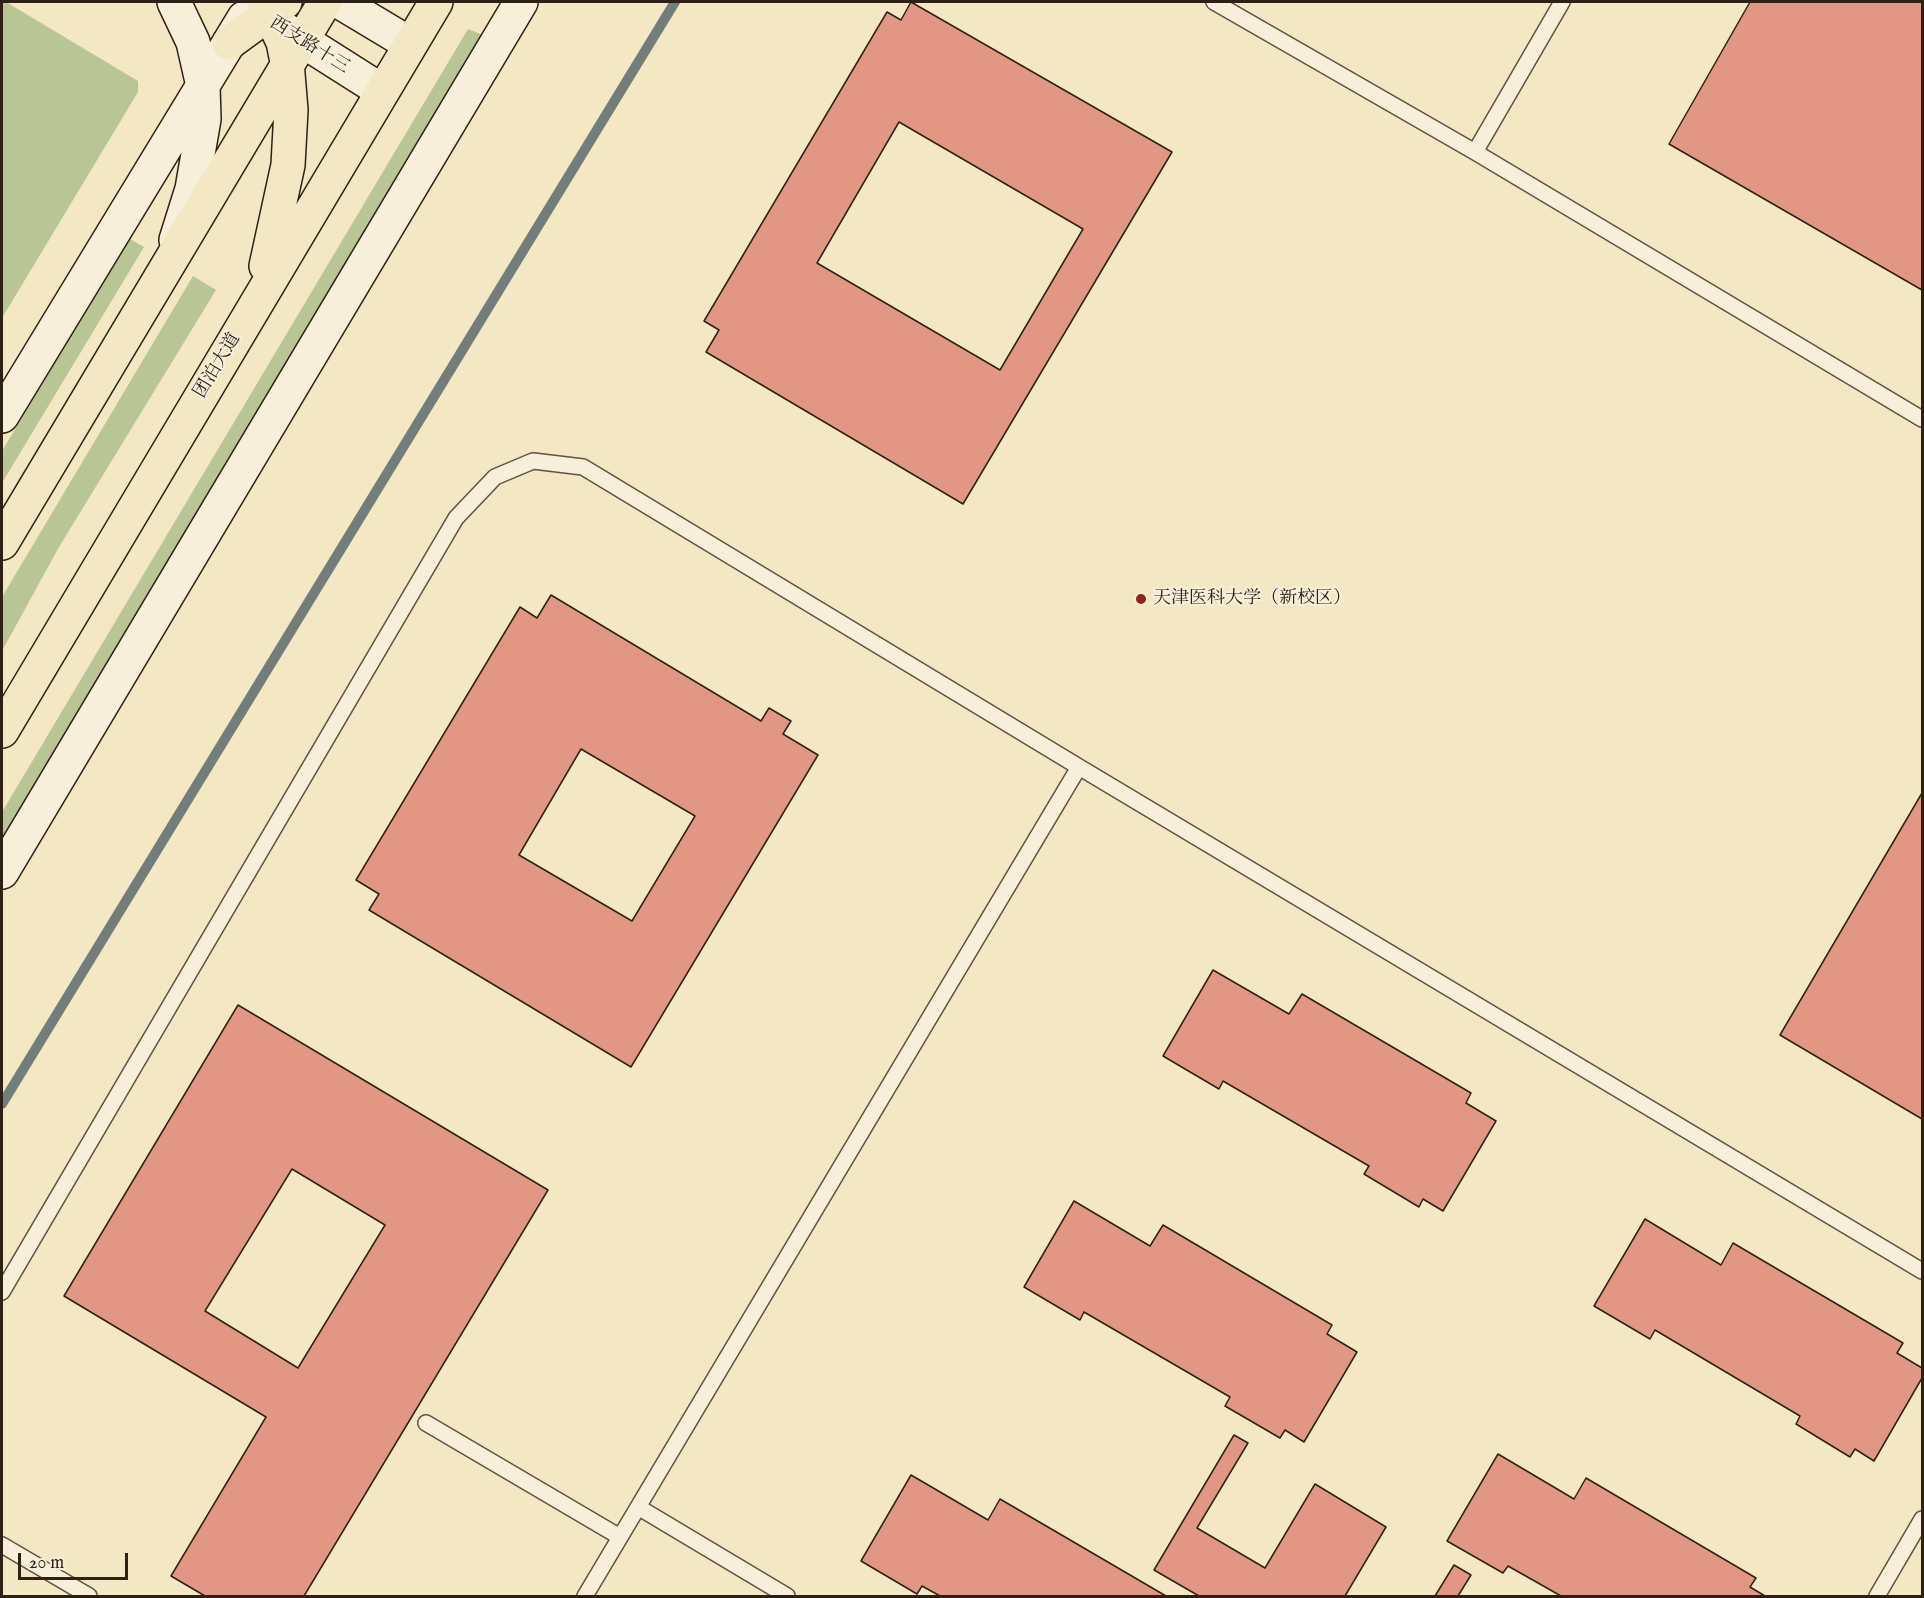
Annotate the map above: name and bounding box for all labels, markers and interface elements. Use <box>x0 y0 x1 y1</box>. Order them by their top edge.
street label: 西支路十三 <box>265 13 353 79</box>
street label: 团泊大道 <box>190 330 246 402</box>
place label: 天津医科大学（新校区） <box>1153 588 1351 610</box>
marker: 天津医科大学（新校区） <box>1134 592 1148 606</box>
scale bar <box>21 1541 130 1579</box>
text: 20 m <box>29 1552 64 1575</box>

